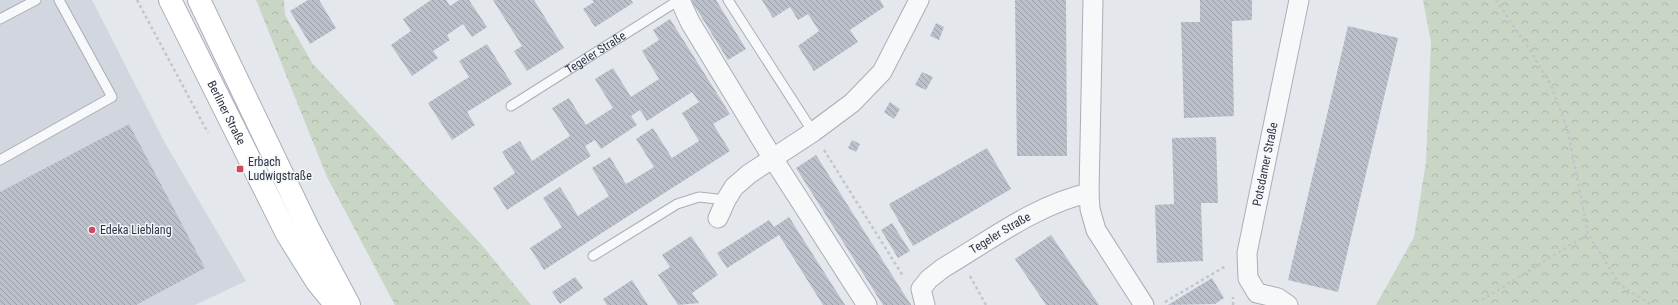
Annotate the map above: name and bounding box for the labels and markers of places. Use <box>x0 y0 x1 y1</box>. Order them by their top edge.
place label: Erbach Ludwigstraße <box>248 155 312 183</box>
marker: Erbach Ludwigstraße <box>235 164 245 174</box>
place label: Edeka Lieblang <box>100 223 172 237</box>
marker: Edeka Lieblang <box>87 225 97 235</box>

